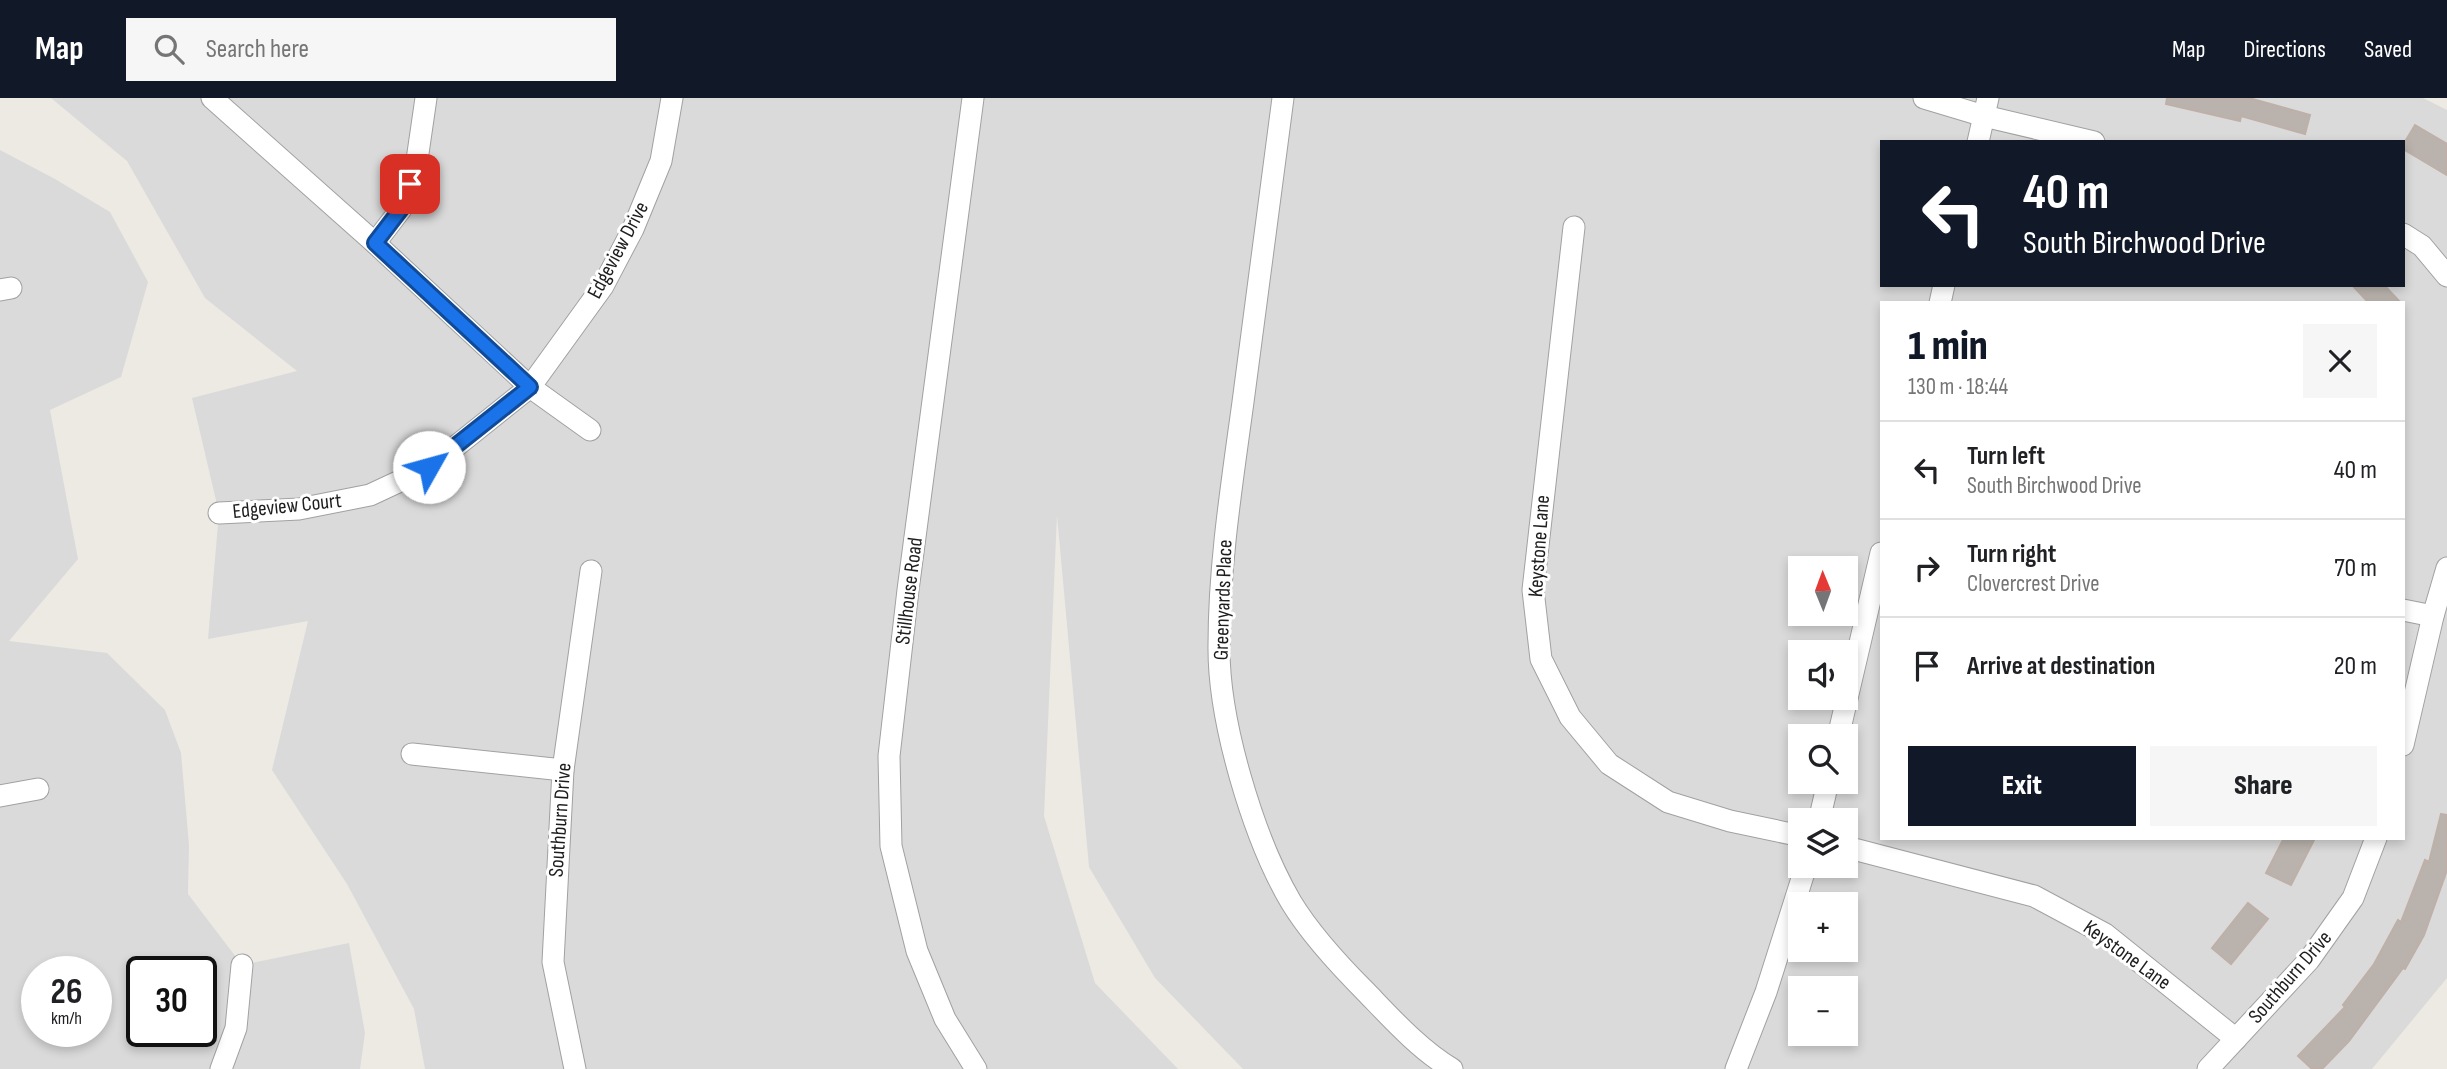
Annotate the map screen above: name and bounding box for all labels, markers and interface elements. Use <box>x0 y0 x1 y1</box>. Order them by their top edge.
search box <box>126 18 616 81</box>
text: Map <box>35 29 84 69</box>
icon: search <box>150 30 188 68</box>
text: Search here <box>206 34 309 65</box>
text: Map <box>2172 35 2205 64</box>
text: Directions <box>2243 35 2326 64</box>
text: Saved <box>2364 35 2412 64</box>
pin <box>380 154 440 214</box>
text: 40 m <box>2023 164 2109 223</box>
icon: arrive <box>391 165 429 203</box>
icon: left <box>1908 168 1999 259</box>
street label: Edgeview Drive <box>582 197 654 303</box>
text: South Birchwood Drive <box>2023 224 2266 263</box>
text: 1 min <box>1908 321 1988 372</box>
button: close <box>2303 324 2377 398</box>
text: 130 m · 18:44 <box>1908 373 2008 401</box>
position arrow <box>392 430 466 504</box>
text: Turn left <box>1967 441 2045 472</box>
icon: left <box>1908 451 1946 489</box>
text: 40 m <box>2334 455 2377 486</box>
text: South Birchwood Drive <box>1967 472 2142 500</box>
street label: Edgeview Court <box>231 488 343 524</box>
street label: Keystone Lane <box>1523 494 1555 598</box>
street label: Stillhouse Road <box>890 536 928 646</box>
street label: Greenyards Place <box>1208 539 1238 661</box>
text: Turn right <box>1967 539 2056 570</box>
icon: right <box>1908 549 1946 587</box>
text: 70 m <box>2334 553 2377 584</box>
north arrow <box>1788 556 1858 626</box>
map controls <box>1788 556 1858 1046</box>
text: Clovercrest Drive <box>1967 570 2100 598</box>
button: sound <box>1788 640 1858 710</box>
icon: arrive <box>1908 647 1946 685</box>
text: Arrive at destination <box>1967 651 2155 682</box>
text: 20 m <box>2334 651 2377 682</box>
button: search <box>1788 724 1858 794</box>
button: Exit <box>1908 746 2136 826</box>
button: Share <box>2150 746 2377 826</box>
street label: Southburn Drive <box>544 762 576 878</box>
button: layers <box>1788 808 1858 878</box>
button: + <box>1788 892 1858 962</box>
street label: Keystone Lane <box>2078 915 2176 995</box>
street label: Southburn Drive <box>2243 926 2337 1028</box>
speed limit sign: 30 <box>126 956 217 1047</box>
text: 26 <box>51 971 82 1014</box>
button: − <box>1788 976 1858 1046</box>
text: km/h <box>51 1008 82 1029</box>

